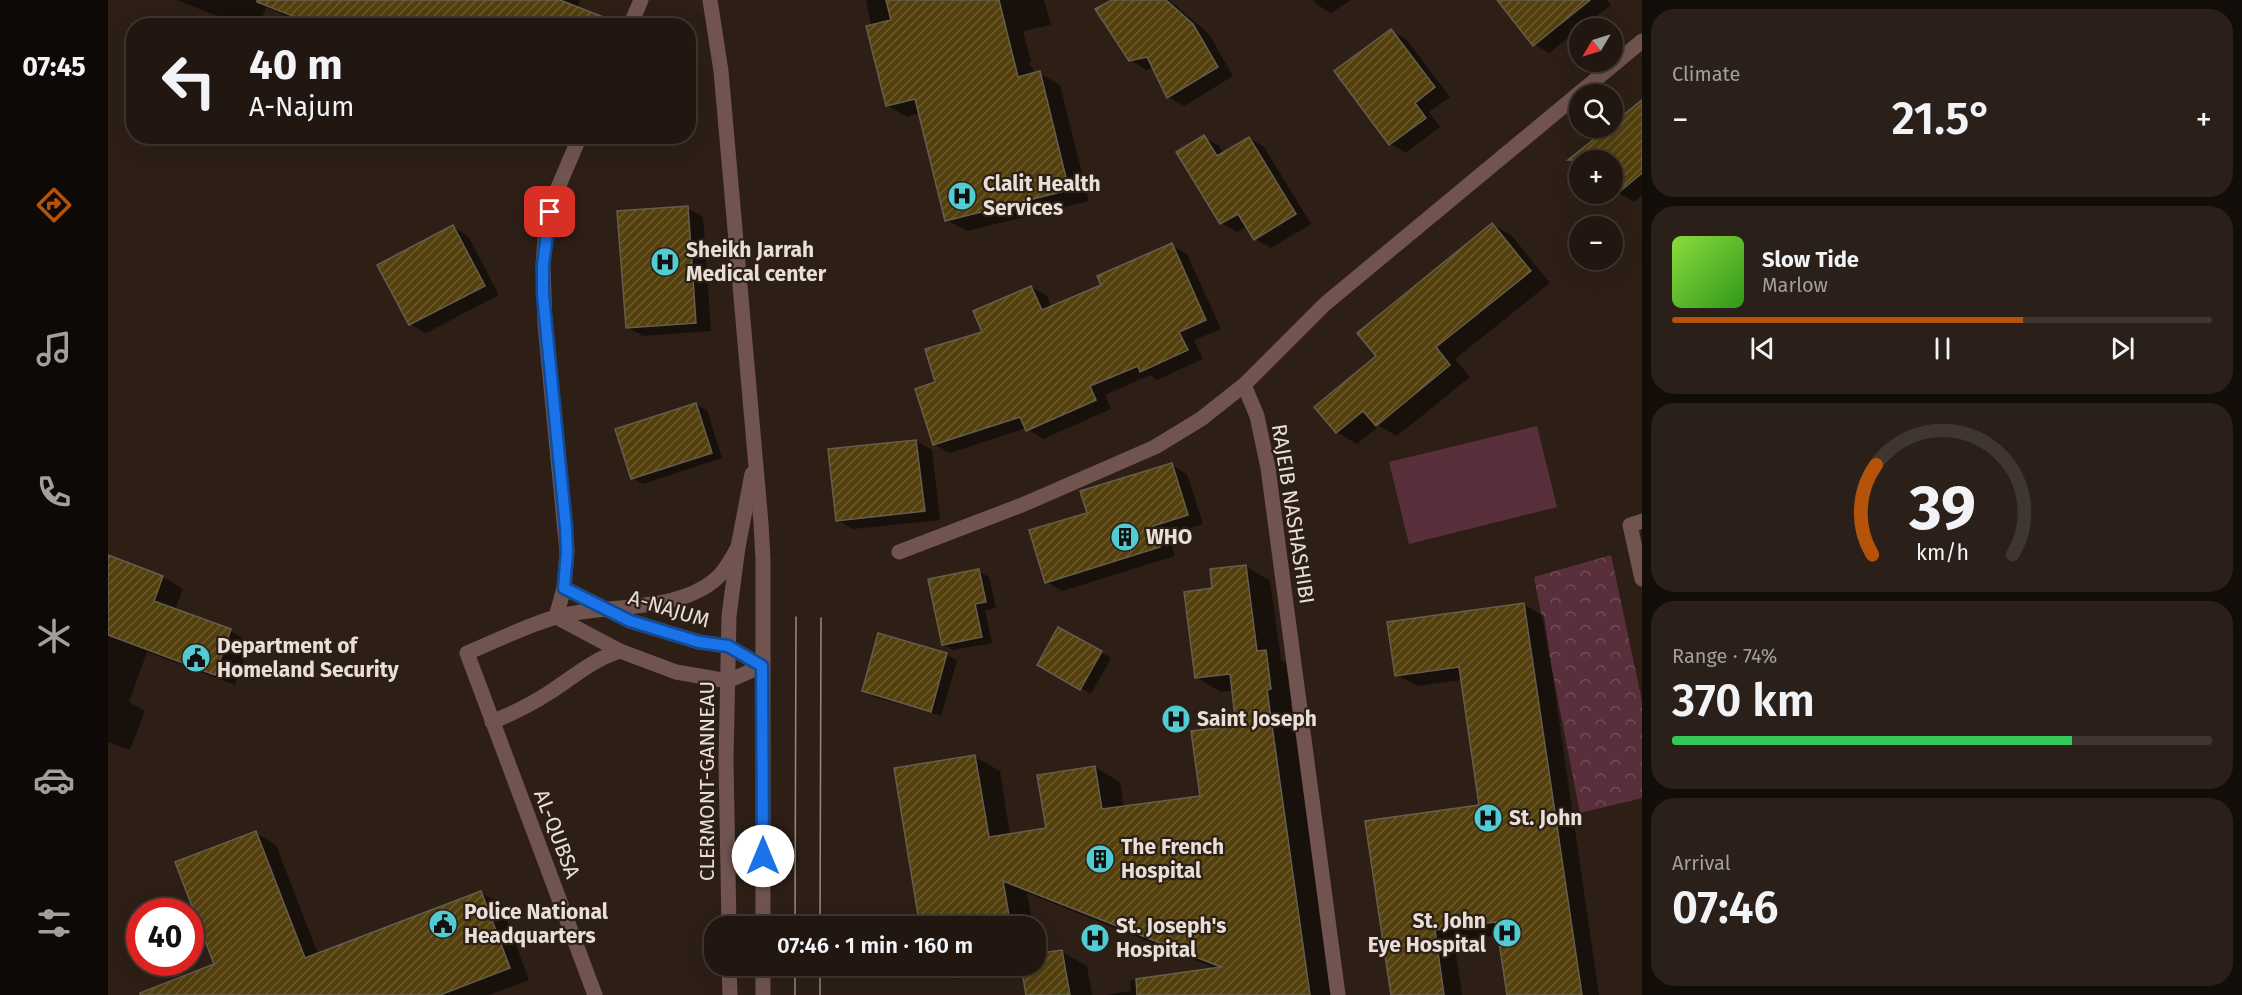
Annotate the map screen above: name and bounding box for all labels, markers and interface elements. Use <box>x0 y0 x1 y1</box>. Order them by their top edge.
north arrow <box>1569 18 1623 72</box>
map controls <box>1569 18 1623 270</box>
text: 40 m <box>249 40 343 90</box>
icon: left <box>150 42 228 120</box>
text: 07:45 <box>22 51 86 83</box>
text: Climate <box>1672 62 1740 86</box>
button: search <box>1569 84 1623 138</box>
text: A-Najum <box>249 91 354 123</box>
text: 21.5° <box>1892 92 1992 146</box>
text: − <box>1672 100 1689 140</box>
text: + <box>2196 100 2212 140</box>
button: + <box>1569 150 1623 204</box>
place label: Clalit Health Services <box>983 171 1101 221</box>
hospital icon: Clalit Health Services <box>946 180 978 212</box>
icon: directions <box>33 184 75 226</box>
pin <box>524 186 575 237</box>
icon: arrive <box>533 195 566 228</box>
button: − <box>1569 216 1623 270</box>
place label: Sheikh Jarrah Medical center <box>686 237 827 287</box>
hospital icon: Sheikh Jarrah Medical center <box>649 246 681 278</box>
text: Slow Tide <box>1762 246 1859 273</box>
text: Marlow <box>1762 273 1828 297</box>
icon: music <box>33 328 75 370</box>
icon: previous <box>1746 332 1779 365</box>
icon: pause <box>1926 332 1959 365</box>
icon: next <box>2106 332 2139 365</box>
street label: RAJEIB NASHASHIBI <box>1266 422 1320 606</box>
icon: phone <box>33 471 75 513</box>
text: 39 <box>1908 471 1975 546</box>
building icon: WHO <box>1109 521 1141 553</box>
place label: WHO <box>1146 524 1192 550</box>
text: km/h <box>1915 540 1969 566</box>
street label: A-NAJUM <box>625 584 713 634</box>
icon: climate <box>33 615 75 657</box>
place label: Department of Homeland Security <box>217 633 399 683</box>
public building icon: Department of Homeland Security <box>180 642 212 674</box>
text: Range · 74% <box>1672 644 1777 668</box>
text: 370 km <box>1672 674 1815 728</box>
street label: CLERMONT-GANNEAU <box>694 681 720 881</box>
hospital icon: Saint Joseph <box>1160 703 1192 735</box>
place label: Saint Joseph <box>1197 706 1317 732</box>
icon: car <box>33 759 75 801</box>
street label: AL-QUBSA <box>528 786 586 882</box>
hospital icon: St. John <box>1472 802 1504 834</box>
place label: St. John <box>1509 805 1582 831</box>
position arrow <box>731 824 795 888</box>
place label: The French Hospital <box>1121 834 1224 884</box>
building icon: The French Hospital <box>1084 843 1116 875</box>
text: Arrival <box>1672 851 1731 875</box>
text: 07:46 <box>1672 881 1779 935</box>
speed limit sign: 40 <box>126 898 204 976</box>
place label: Police National Headquarters <box>464 899 609 949</box>
icon: filters <box>33 902 75 944</box>
public building icon: Police National Headquarters <box>427 908 459 940</box>
place label: St. John Eye Hospital <box>1368 908 1487 958</box>
place label: St. Joseph's Hospital <box>1116 913 1226 963</box>
hospital icon: St. John Eye Hospital <box>1491 917 1523 949</box>
hospital icon: St. Joseph's Hospital <box>1079 922 1111 954</box>
text: 07:46 · 1 min · 160 m <box>777 932 973 959</box>

